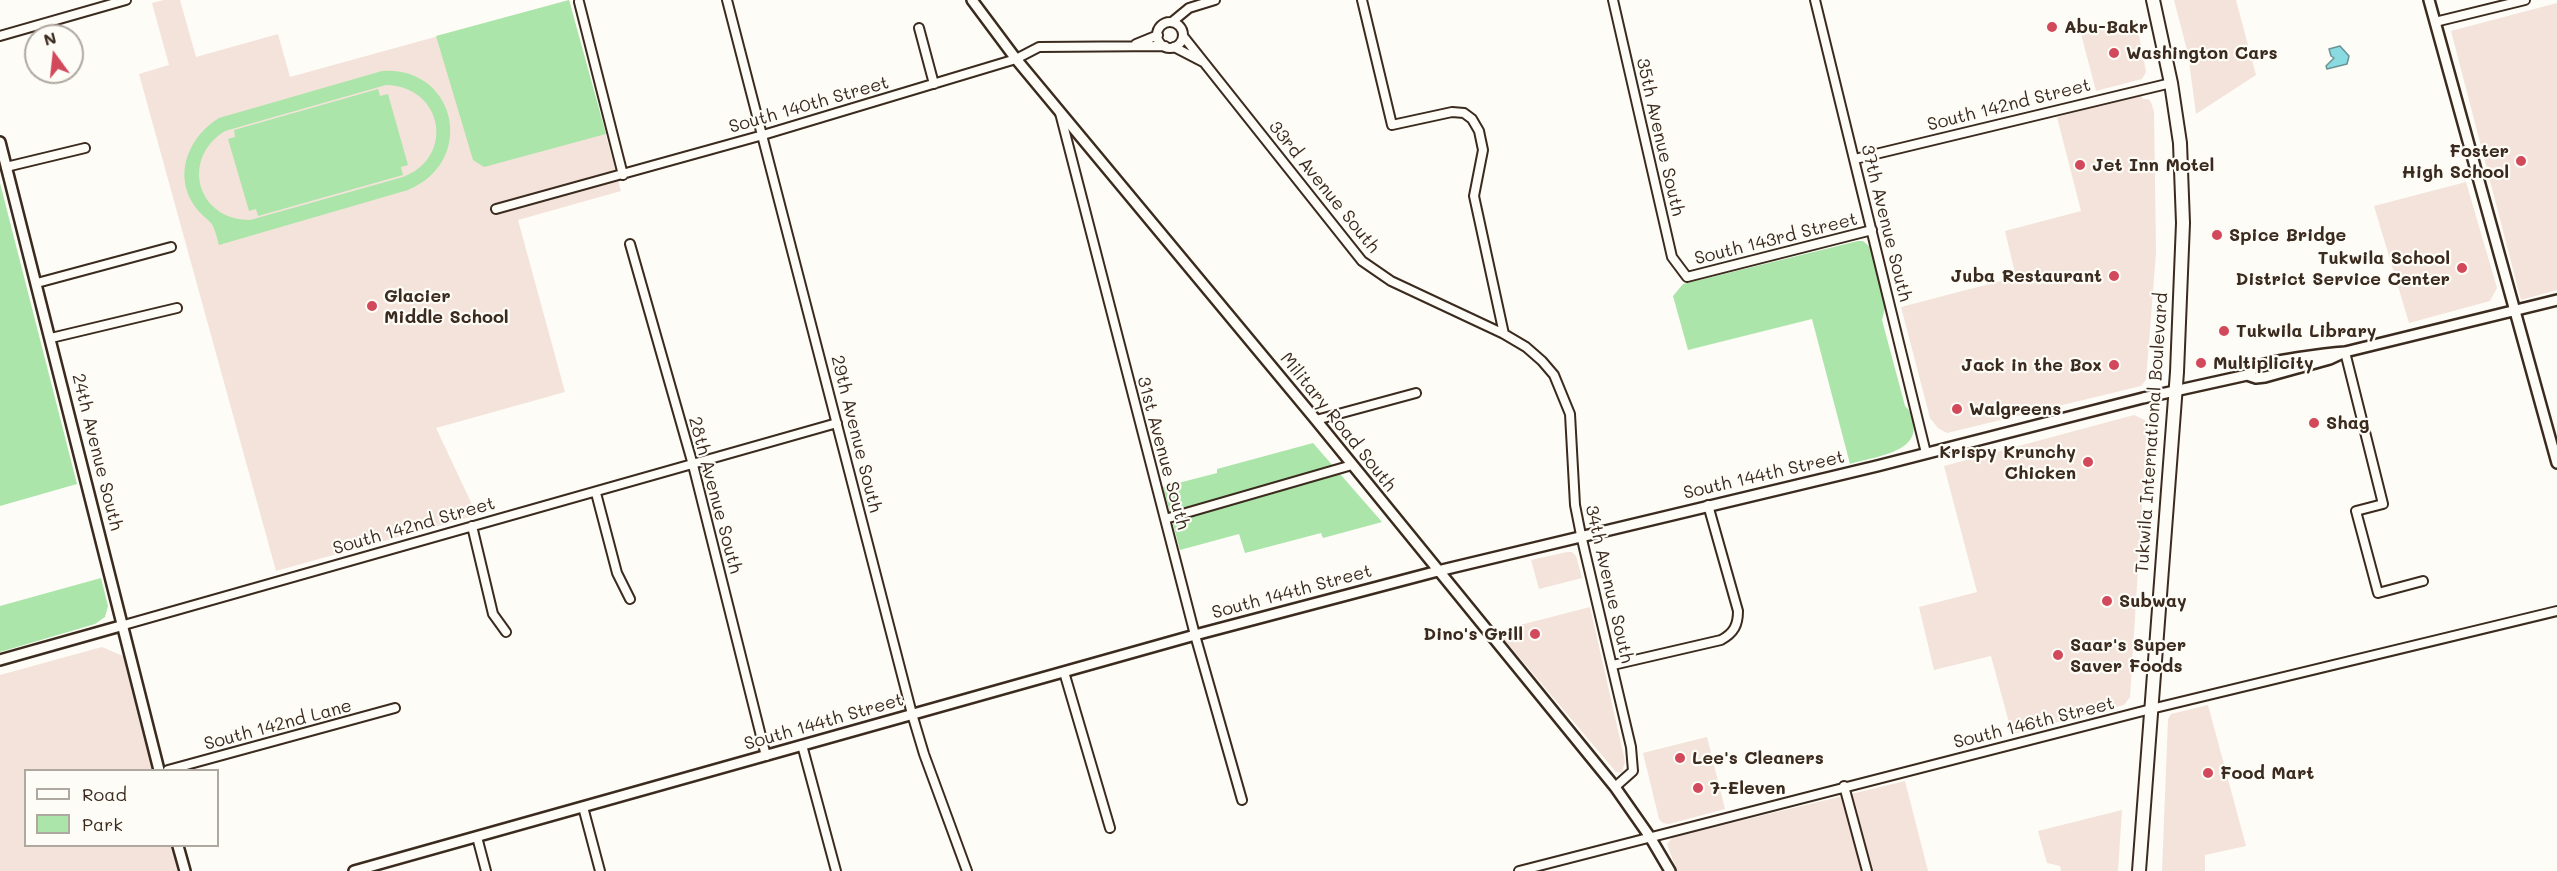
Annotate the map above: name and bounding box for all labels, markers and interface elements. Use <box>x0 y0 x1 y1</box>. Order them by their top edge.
place label: Abu-Bakr <box>2064 16 2148 38</box>
marker: Abu-Bakr <box>2045 20 2059 34</box>
north arrow <box>24 24 84 84</box>
text: N <box>41 26 58 50</box>
place label: Washington Cars <box>2126 42 2278 64</box>
marker: Washington Cars <box>2107 46 2121 60</box>
street label: 35th Avenue South <box>1631 56 1689 218</box>
street label: South 140th Street <box>727 72 891 138</box>
street label: South 142nd Street <box>1925 74 2093 136</box>
street label: 33rd Avenue South <box>1264 116 1384 258</box>
place label: Foster High School <box>2402 140 2509 182</box>
street label: 37th Avenue South <box>1856 142 1916 304</box>
place label: Jet Inn Motel <box>2092 154 2214 176</box>
marker: Foster High School <box>2514 154 2528 168</box>
marker: Jet Inn Motel <box>2073 158 2087 172</box>
street label: South 143rd Street <box>1692 208 1860 270</box>
place label: Spice Bridge <box>2229 224 2346 246</box>
marker: Spice Bridge <box>2210 228 2224 242</box>
place label: Tukwila School District Service Center <box>2236 247 2450 290</box>
marker: Tukwila School District Service Center <box>2455 261 2469 275</box>
place label: Juba Restaurant <box>1950 265 2102 287</box>
marker: Juba Restaurant <box>2107 269 2121 283</box>
place label: Glacier Middle School <box>384 285 509 328</box>
street label: Tukwila International Boulevard <box>2131 292 2173 574</box>
marker: Glacier Middle School <box>365 299 379 313</box>
place label: Tukwila Library <box>2236 320 2377 342</box>
marker: Tukwila Library <box>2217 324 2231 338</box>
street label: Military Road South <box>1275 348 1401 496</box>
place label: Multiplicity <box>2213 352 2314 374</box>
street label: 29th Avenue South <box>826 353 886 515</box>
place label: Jack in the Box <box>1961 354 2102 376</box>
marker: Multiplicity <box>2194 356 2208 370</box>
marker: Jack in the Box <box>2107 358 2121 372</box>
street label: 24th Avenue South <box>67 371 127 533</box>
street label: 31st Avenue South <box>1132 374 1194 532</box>
place label: Walgreens <box>1969 398 2061 420</box>
marker: Walgreens <box>1950 402 1964 416</box>
place label: Shag <box>2326 412 2370 434</box>
street label: 28th Avenue South <box>684 414 746 576</box>
marker: Shag <box>2307 416 2321 430</box>
place label: Krispy Krunchy Chicken <box>1939 441 2076 484</box>
street label: South 144th Street <box>1681 446 1847 504</box>
marker: Krispy Krunchy Chicken <box>2081 455 2095 469</box>
street label: South 142nd Street <box>330 493 498 559</box>
street label: 34th Avenue South <box>1580 503 1638 665</box>
street label: South 144th Street <box>1210 560 1374 624</box>
place label: Subway <box>2119 590 2187 612</box>
marker: Subway <box>2100 594 2114 608</box>
place label: Dino's Grill <box>1423 623 1523 645</box>
marker: Dino's Grill <box>1528 627 1542 641</box>
place label: Saar's Super Saver Foods <box>2070 634 2186 676</box>
marker: Saar's Super Saver Foods <box>2051 648 2065 662</box>
street label: South 144th Street <box>742 689 906 755</box>
street label: South 146th Street <box>1951 693 2117 753</box>
street label: South 142nd Lane <box>202 695 354 755</box>
place label: Lee's Cleaners <box>1692 747 1824 769</box>
marker: Lee's Cleaners <box>1673 751 1687 765</box>
place label: Food Mart <box>2220 762 2314 784</box>
marker: Food Mart <box>2201 766 2215 780</box>
legend <box>24 769 219 847</box>
place label: 7-Eleven <box>1710 777 1786 799</box>
marker: 7-Eleven <box>1691 781 1705 795</box>
text: Road <box>82 782 127 806</box>
text: Park <box>82 812 123 836</box>

